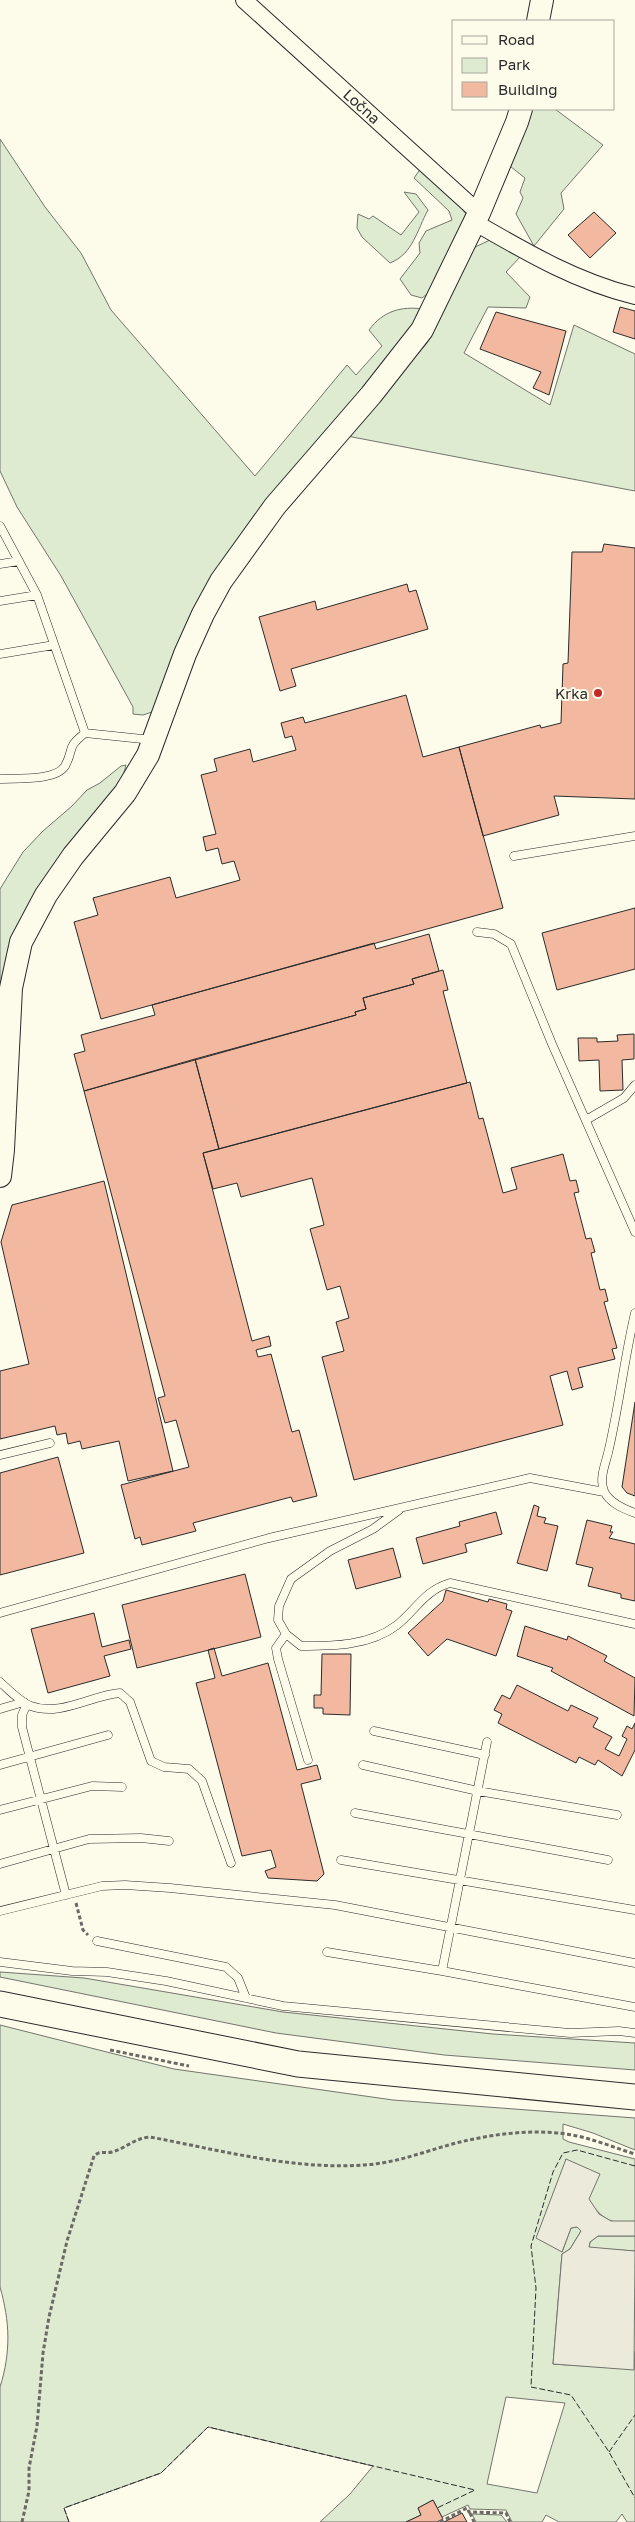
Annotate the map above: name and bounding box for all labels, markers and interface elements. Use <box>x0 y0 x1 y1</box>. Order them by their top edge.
legend <box>452 20 615 110</box>
text: Road <box>498 30 535 48</box>
text: Park <box>498 55 531 73</box>
text: Building <box>498 80 558 98</box>
street label: Ločna <box>340 85 384 127</box>
place label: Krka <box>555 684 588 702</box>
marker: Krka <box>592 687 604 699</box>

